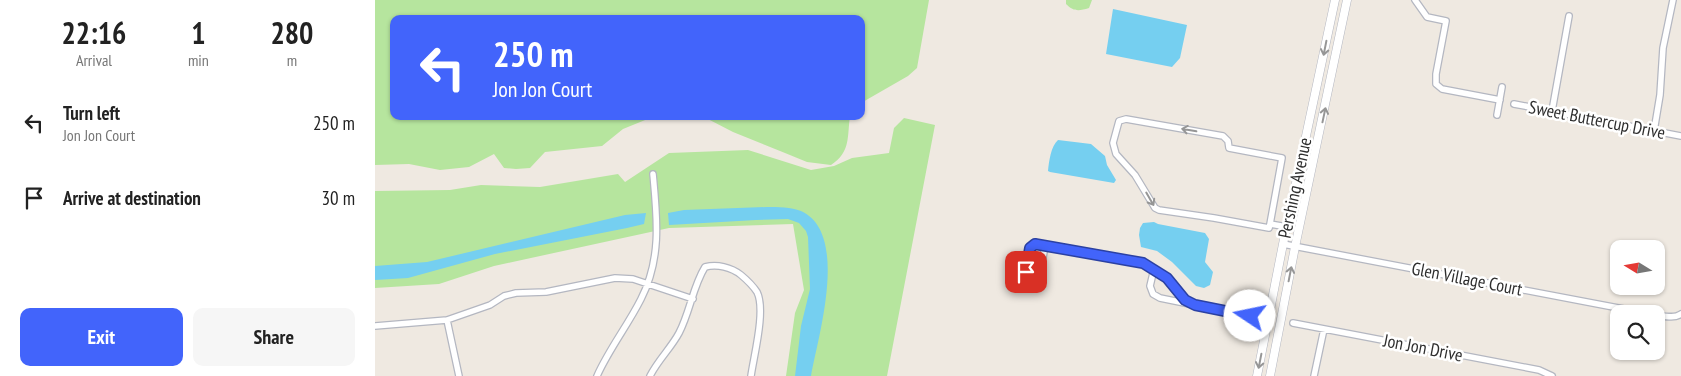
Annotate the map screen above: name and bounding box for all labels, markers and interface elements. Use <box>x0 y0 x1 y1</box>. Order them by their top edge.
text: 22:16 <box>62 13 126 52</box>
text: 1 <box>191 13 206 52</box>
text: 280 <box>270 13 313 52</box>
text: 250 m <box>493 31 574 77</box>
icon: left <box>410 35 475 100</box>
one-way arrow <box>1320 39 1329 55</box>
text: Arrival <box>76 50 112 70</box>
text: min <box>188 50 209 70</box>
text: m <box>287 50 297 70</box>
text: Jon Jon Court <box>493 75 592 103</box>
street label: Sweet Buttercup Drive <box>1527 95 1667 144</box>
text: Turn left <box>63 101 120 125</box>
one-way arrow <box>1320 107 1329 123</box>
icon: left <box>20 109 48 137</box>
text: 250 m <box>313 111 355 135</box>
text: Jon Jon Court <box>63 125 135 145</box>
one-way arrow <box>1181 125 1197 135</box>
street label: Pershing Avenue <box>1273 135 1316 240</box>
icon: arrive <box>20 184 48 212</box>
text: Arrive at destination <box>63 186 201 210</box>
text: 30 m <box>322 186 355 210</box>
one-way arrow <box>1145 192 1155 207</box>
north arrow <box>1610 240 1665 295</box>
map controls <box>1610 240 1665 360</box>
pin <box>1005 251 1047 293</box>
street label: Glen Village Court <box>1410 257 1524 301</box>
icon: arrive <box>1012 258 1040 286</box>
one-way arrow <box>1285 266 1295 282</box>
position arrow <box>1223 289 1275 341</box>
button: search <box>1610 305 1665 360</box>
button: Exit <box>20 308 183 366</box>
button: Share <box>193 308 355 366</box>
street label: Jon Jon Drive <box>1380 328 1465 366</box>
one-way arrow <box>1255 352 1265 368</box>

